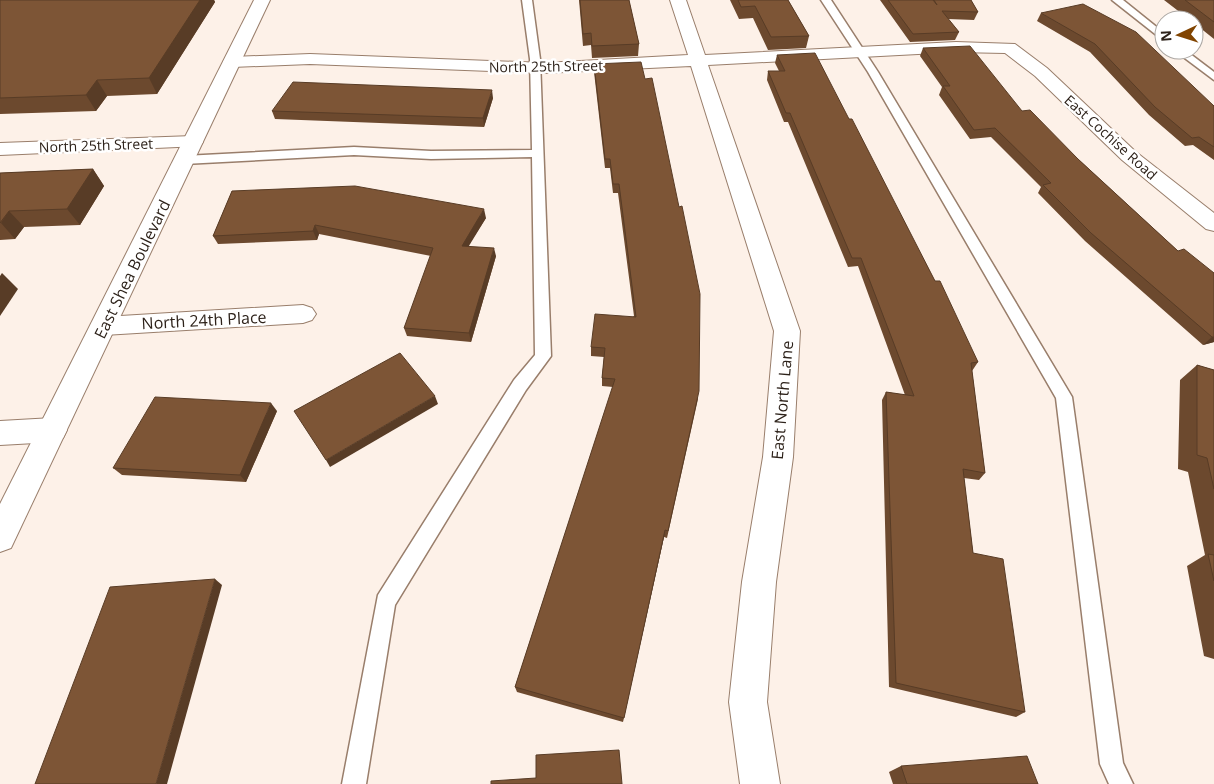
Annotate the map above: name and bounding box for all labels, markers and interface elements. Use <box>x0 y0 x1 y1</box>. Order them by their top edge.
north arrow <box>1154 10 1204 60</box>
text: N <box>1156 30 1175 42</box>
street label: North 25th Street <box>489 56 603 76</box>
street label: East Cochise Road <box>1061 90 1161 184</box>
street label: North 25th Street <box>39 134 153 156</box>
street label: East Shea Boulevard <box>89 196 175 342</box>
street label: North 24th Place <box>141 306 267 334</box>
street label: East North Lane <box>766 340 798 460</box>

